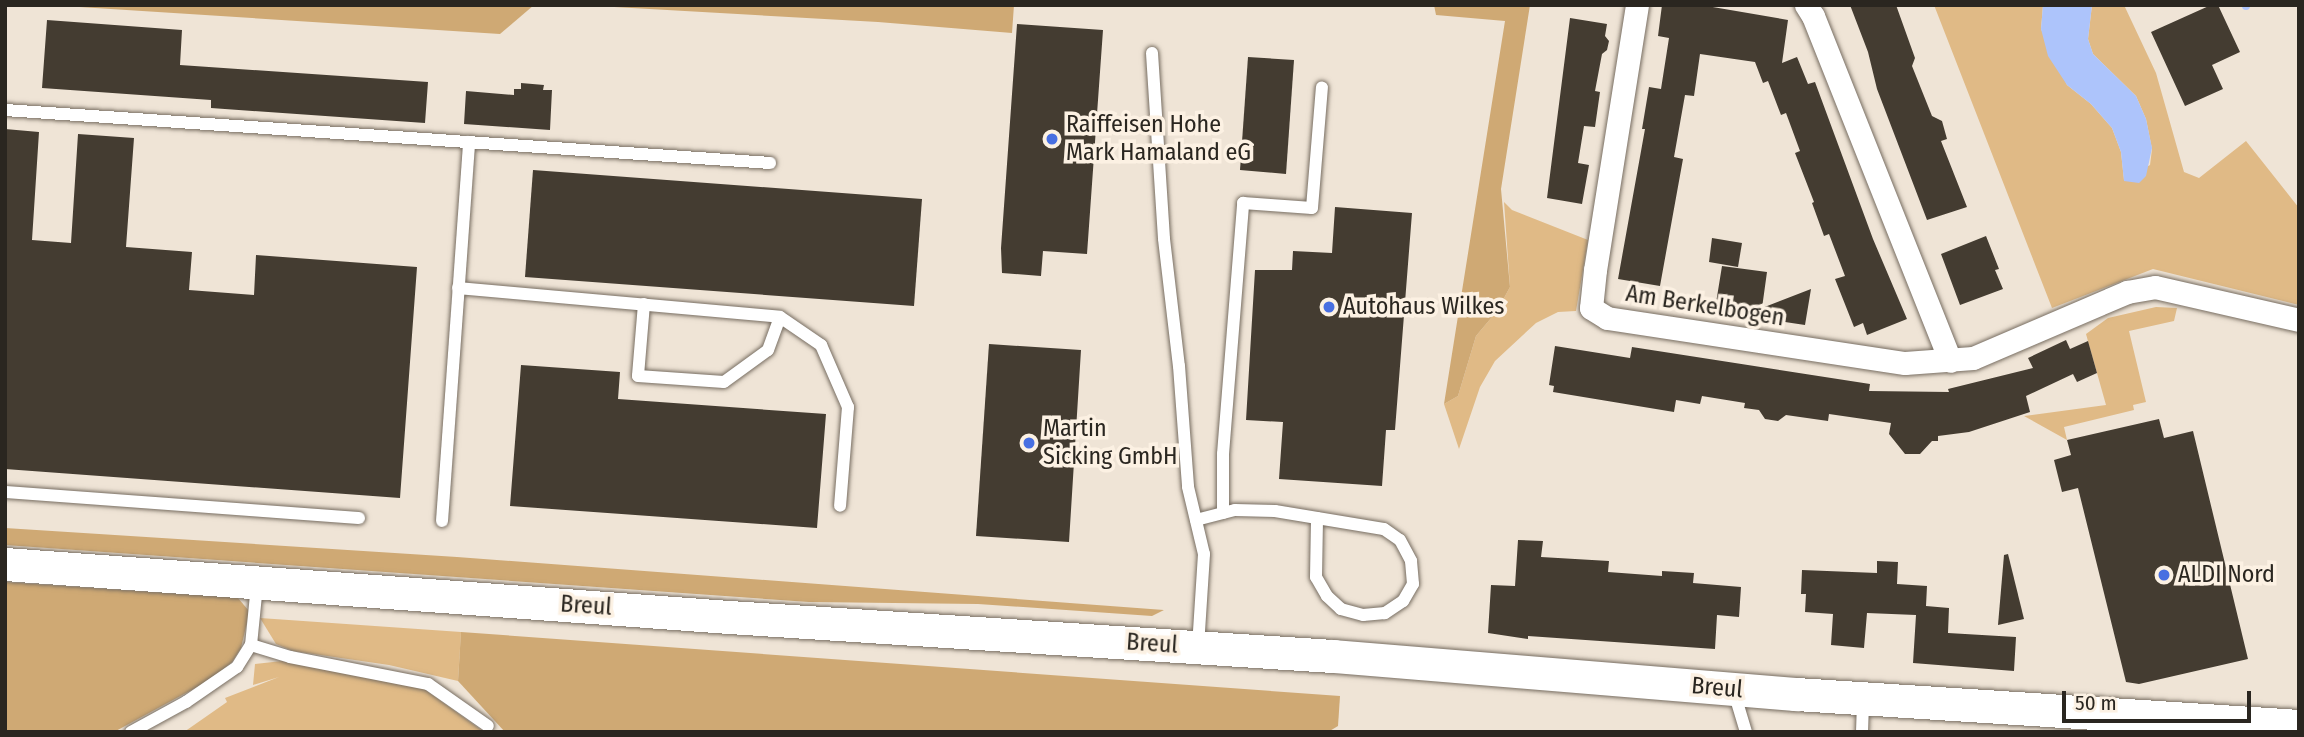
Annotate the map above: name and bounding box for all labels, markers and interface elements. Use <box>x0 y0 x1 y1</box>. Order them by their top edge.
place label: Raiffeisen Hohe Mark Hamaland eG <box>1066 111 1251 167</box>
marker: Raiffeisen Hohe Mark Hamaland eG <box>1044 131 1060 147</box>
street label: Am Berkelbogen <box>1624 279 1786 333</box>
place label: Autohaus Wilkes <box>1343 293 1505 321</box>
marker: Autohaus Wilkes <box>1321 299 1337 315</box>
place label: Martin Sicking GmbH <box>1043 415 1178 471</box>
marker: Martin Sicking GmbH <box>1021 435 1037 451</box>
place label: ALDI Nord <box>2178 561 2275 589</box>
marker: ALDI Nord <box>2156 567 2172 583</box>
street label: Breul <box>559 590 613 622</box>
street label: Breul <box>1125 628 1179 660</box>
street label: Breul <box>1690 671 1744 705</box>
scale bar <box>2066 678 2255 722</box>
text: 50 m <box>2075 690 2117 716</box>

